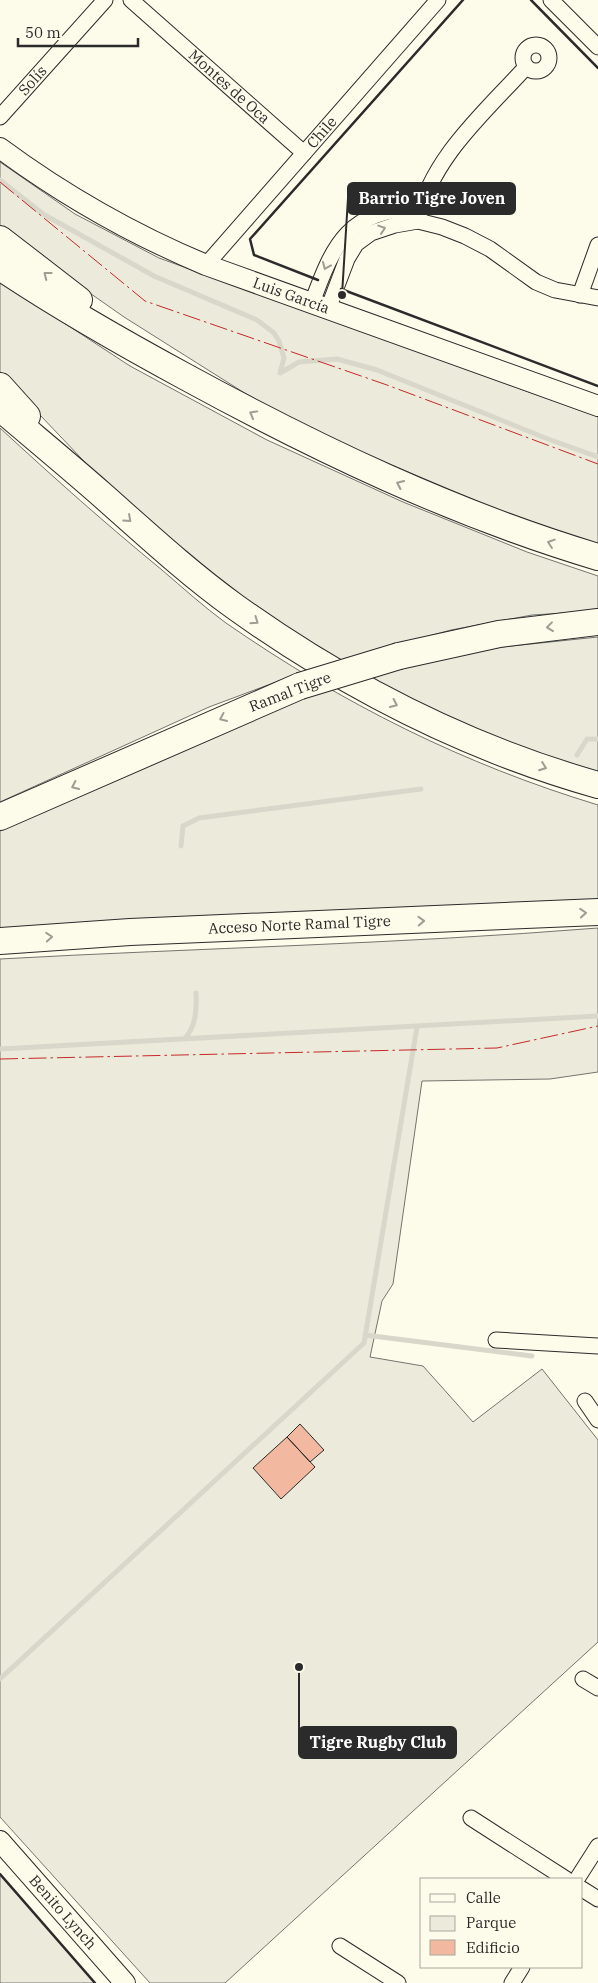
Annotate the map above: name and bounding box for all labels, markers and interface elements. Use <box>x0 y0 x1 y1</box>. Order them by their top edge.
scale bar <box>18 15 138 47</box>
text: 50 m <box>25 23 61 42</box>
street label: Montes de Oca <box>185 45 274 128</box>
street label: Solís <box>14 61 51 99</box>
street label: Chile <box>302 112 341 152</box>
callout: Barrio Tigre Joven <box>348 183 515 214</box>
text: Barrio Tigre Joven <box>359 188 506 208</box>
one-way arrow <box>377 225 385 235</box>
one-way arrow <box>322 261 332 269</box>
one-way arrow <box>43 272 53 281</box>
street label: Luis García <box>250 273 332 318</box>
one-way arrow <box>250 411 259 421</box>
one-way arrow <box>396 480 405 491</box>
one-way arrow <box>123 513 132 522</box>
one-way arrow <box>548 539 556 549</box>
one-way arrow <box>249 615 258 624</box>
one-way arrow <box>545 622 554 632</box>
street label: Ramal Tigre <box>246 667 333 716</box>
one-way arrow <box>389 698 398 708</box>
one-way arrow <box>219 712 228 723</box>
one-way arrow <box>538 761 547 771</box>
one-way arrow <box>71 780 80 790</box>
one-way arrow <box>579 908 587 919</box>
street label: Acceso Norte Ramal Tigre <box>208 911 391 938</box>
one-way arrow <box>417 915 425 926</box>
one-way arrow <box>45 932 53 943</box>
callout: Tigre Rugby Club <box>299 1727 456 1758</box>
text: Tigre Rugby Club <box>310 1732 446 1752</box>
street label: Benito Lynch <box>25 1871 101 1953</box>
legend <box>420 1878 583 1968</box>
text: Calle <box>466 1888 501 1907</box>
text: Parque <box>466 1913 516 1932</box>
text: Edificio <box>466 1938 520 1957</box>

